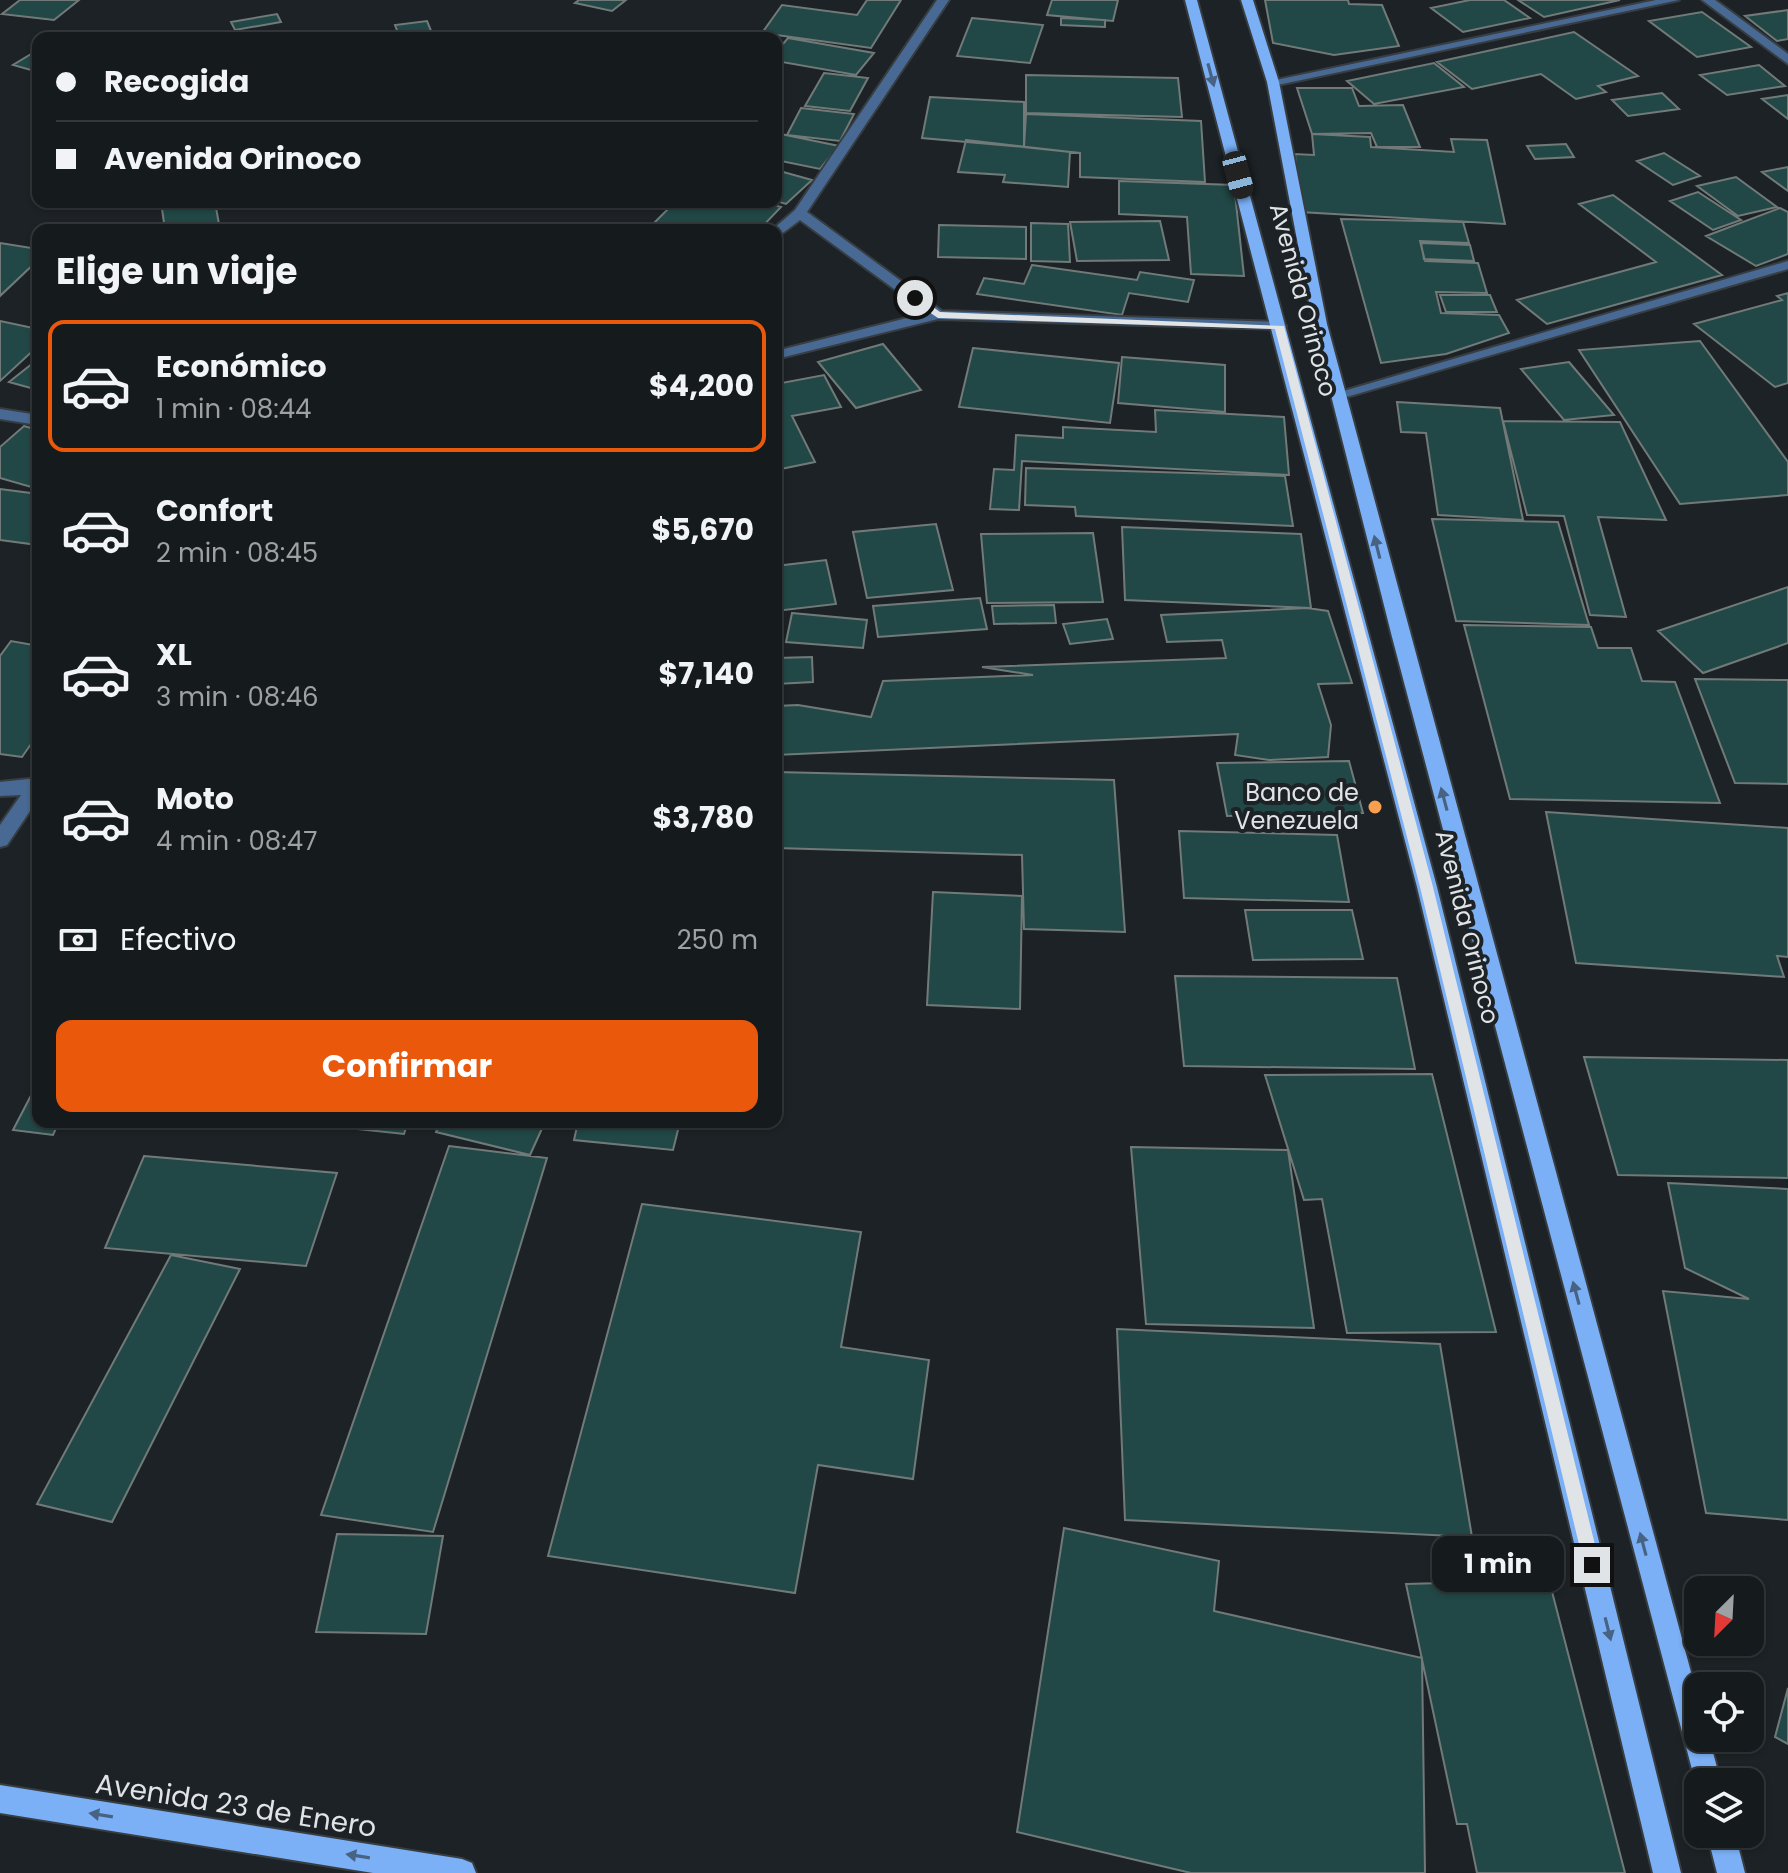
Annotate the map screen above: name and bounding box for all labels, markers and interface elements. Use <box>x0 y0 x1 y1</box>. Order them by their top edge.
text: Recogida <box>104 60 249 103</box>
one-way arrow <box>1205 64 1218 88</box>
text: Avenida Orinoco <box>104 137 361 180</box>
car <box>1220 149 1256 201</box>
street label: Avenida Orinoco <box>1262 199 1345 400</box>
text: Elige un viaje <box>56 246 298 297</box>
route start <box>897 280 933 316</box>
text: Económico <box>156 345 327 388</box>
icon: car <box>60 350 132 422</box>
text: $4,200 <box>649 364 754 407</box>
text: 1 min · 08:44 <box>156 391 311 427</box>
text: Confort <box>156 489 273 532</box>
icon: car <box>60 494 132 566</box>
text: $5,670 <box>651 508 754 551</box>
text: 2 min · 08:45 <box>156 535 318 571</box>
one-way arrow <box>1371 535 1383 560</box>
text: XL <box>156 633 192 676</box>
icon: car <box>60 638 132 710</box>
text: $7,140 <box>658 652 754 695</box>
text: 3 min · 08:46 <box>156 679 319 715</box>
place label: Banco de Venezuela <box>1234 776 1359 837</box>
text: Moto <box>156 777 234 820</box>
icon: car <box>60 782 132 854</box>
one-way arrow <box>1437 786 1449 811</box>
text: $3,780 <box>652 796 754 839</box>
marker: Banco de Venezuela <box>1366 798 1384 816</box>
text: 4 min · 08:47 <box>156 823 317 859</box>
street label: Avenida Orinoco <box>1427 826 1508 1027</box>
icon: cash <box>56 918 100 962</box>
text: Efectivo <box>120 918 236 961</box>
text: 250 m <box>677 922 758 958</box>
button: Confirmar <box>56 1020 758 1112</box>
one-way arrow <box>1570 1281 1582 1306</box>
one-way arrow <box>1637 1532 1649 1557</box>
callout: 1 min <box>1432 1537 1564 1593</box>
text: 1 min <box>1464 1546 1532 1582</box>
route end <box>1574 1547 1610 1583</box>
north arrow <box>1684 1576 1764 1656</box>
map controls <box>1684 1576 1764 1848</box>
one-way arrow <box>1602 1617 1614 1642</box>
button: locate <box>1684 1672 1764 1752</box>
street label: Avenida 23 de Enero <box>93 1764 379 1847</box>
button: layers <box>1684 1768 1764 1848</box>
one-way arrow <box>88 1809 113 1821</box>
one-way arrow <box>345 1850 370 1862</box>

